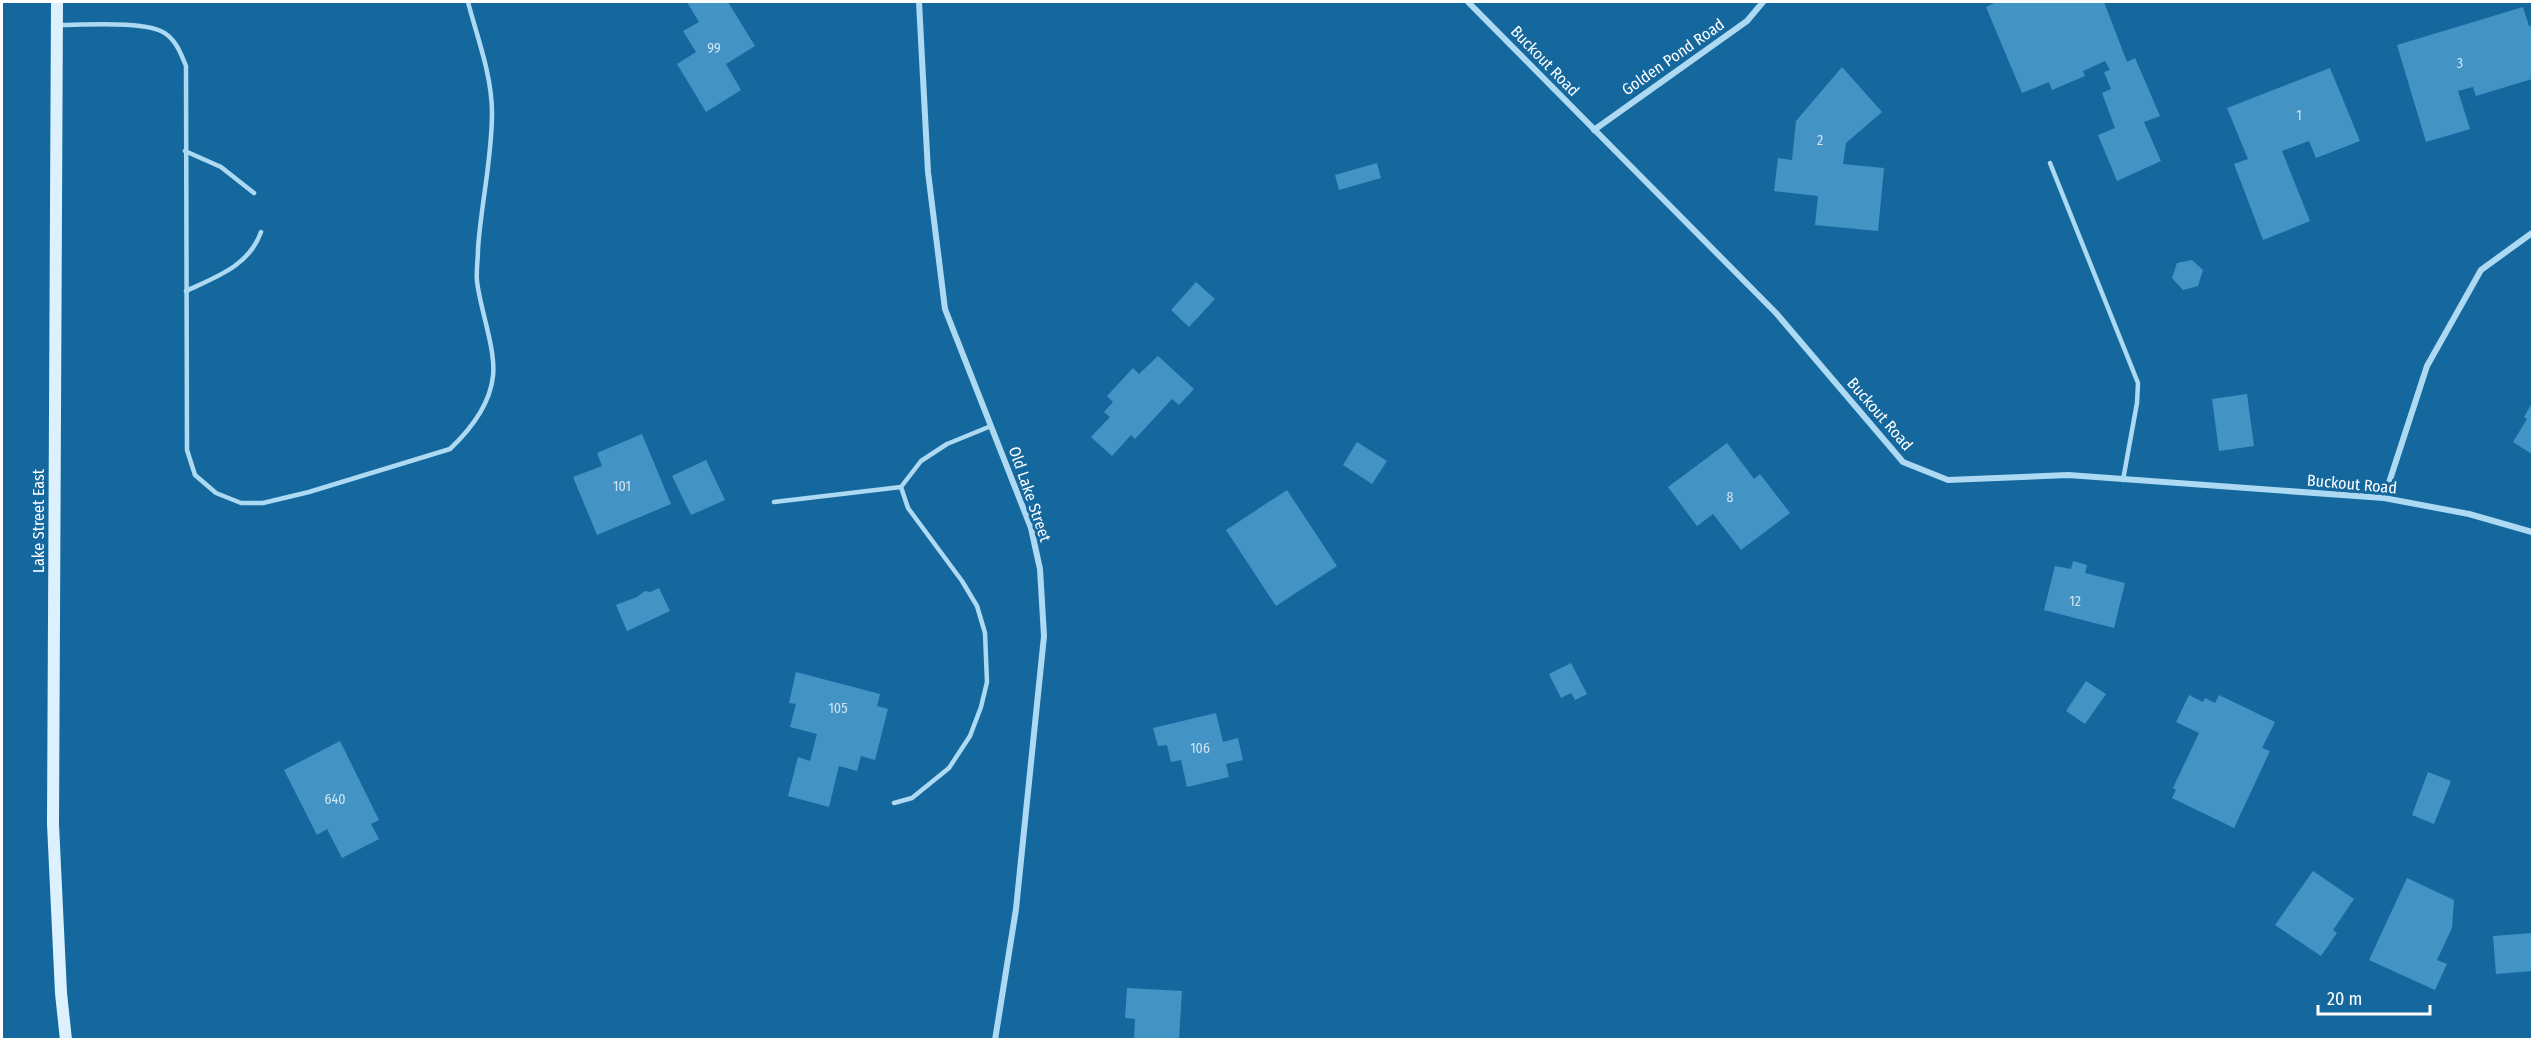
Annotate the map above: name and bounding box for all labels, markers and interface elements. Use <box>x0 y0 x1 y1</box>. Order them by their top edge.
street label: Golden Pond Road <box>1618 15 1728 99</box>
street label: Buckout Road <box>1507 22 1583 100</box>
house number: 99 <box>707 40 721 57</box>
house number: 3 <box>2457 55 2463 72</box>
house number: 1 <box>2296 107 2302 124</box>
house number: 2 <box>1817 132 1823 149</box>
street label: Buckout Road <box>1843 374 1917 454</box>
street label: Old Lake Street <box>1005 444 1055 545</box>
street label: Lake Street East <box>29 468 48 573</box>
street label: Buckout Road <box>2306 471 2398 497</box>
house number: 101 <box>613 478 631 495</box>
house number: 8 <box>1727 489 1734 506</box>
house number: 12 <box>2069 593 2081 610</box>
house number: 105 <box>828 700 848 717</box>
house number: 106 <box>1190 740 1210 757</box>
house number: 640 <box>324 791 346 808</box>
scale bar <box>2318 978 2430 1016</box>
text: 20 m <box>2327 988 2362 1010</box>

